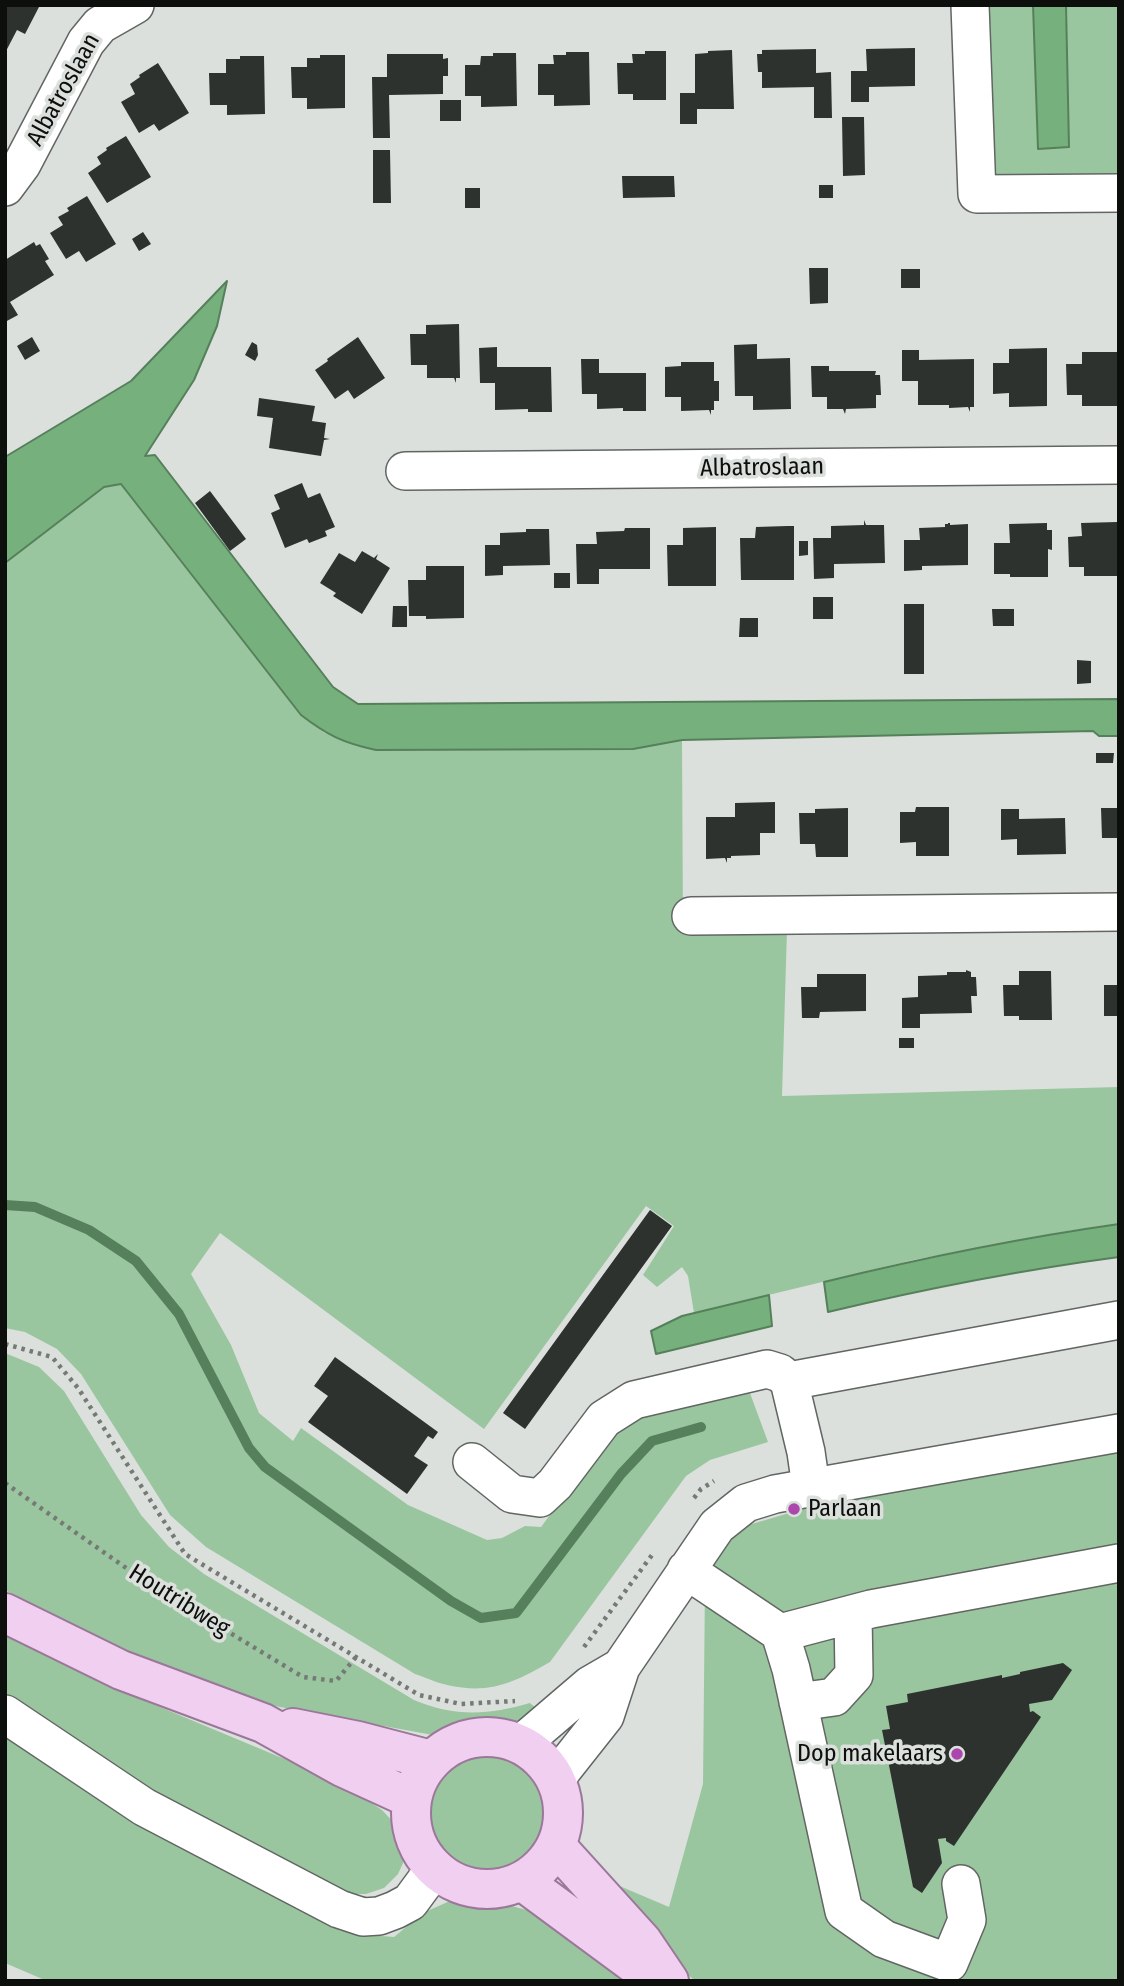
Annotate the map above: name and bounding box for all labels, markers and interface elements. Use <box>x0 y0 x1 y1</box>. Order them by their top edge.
street label: Albatroslaan <box>21 29 107 151</box>
street label: Albatroslaan <box>700 453 824 483</box>
place label: Parlaan <box>808 1495 882 1523</box>
marker: Parlaan <box>786 1501 802 1517</box>
street label: Houtribweg <box>123 1559 235 1643</box>
place label: Dop makelaars <box>797 1740 943 1768</box>
marker: Dop makelaars <box>949 1746 965 1762</box>

